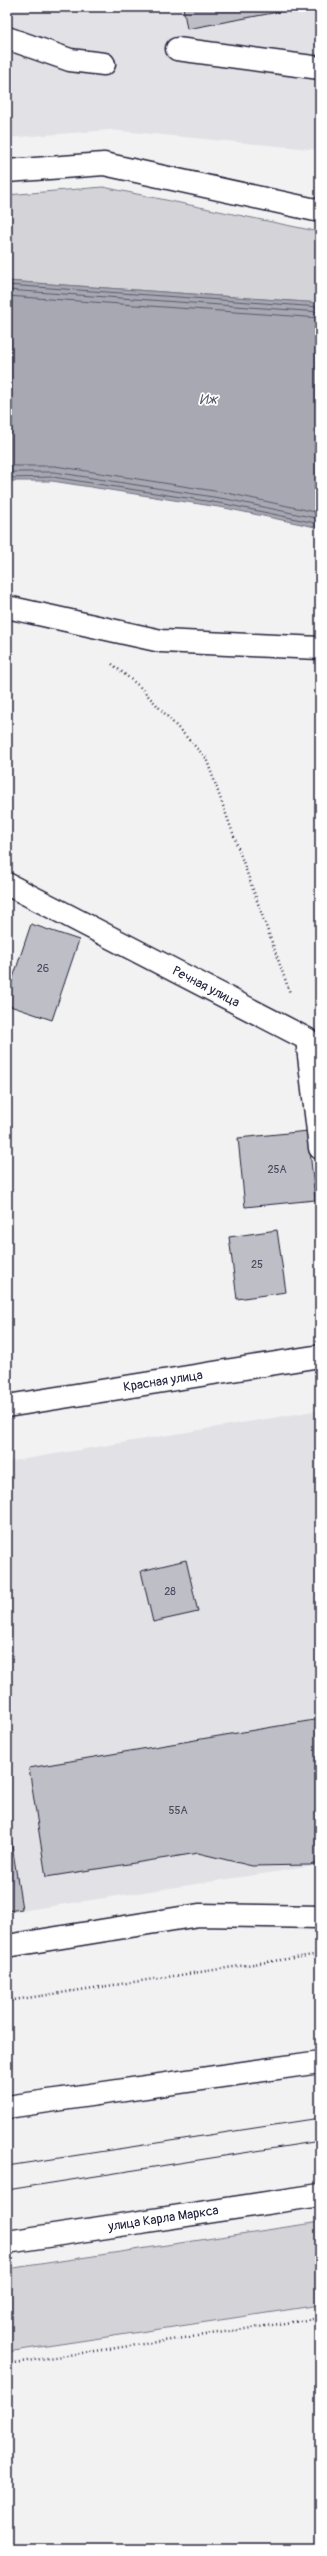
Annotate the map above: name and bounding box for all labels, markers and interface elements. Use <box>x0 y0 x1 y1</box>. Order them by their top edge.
water label: Иж <box>199 391 219 408</box>
house number: 26 <box>37 962 49 975</box>
street label: Речная улица <box>170 963 242 1011</box>
house number: 25А <box>267 1163 287 1176</box>
house number: 25 <box>251 1258 263 1271</box>
street label: Красная улица <box>122 1367 204 1395</box>
house number: 28 <box>164 1585 176 1598</box>
house number: 55А <box>168 1804 188 1817</box>
street label: улица Карла Маркса <box>106 2202 220 2235</box>

